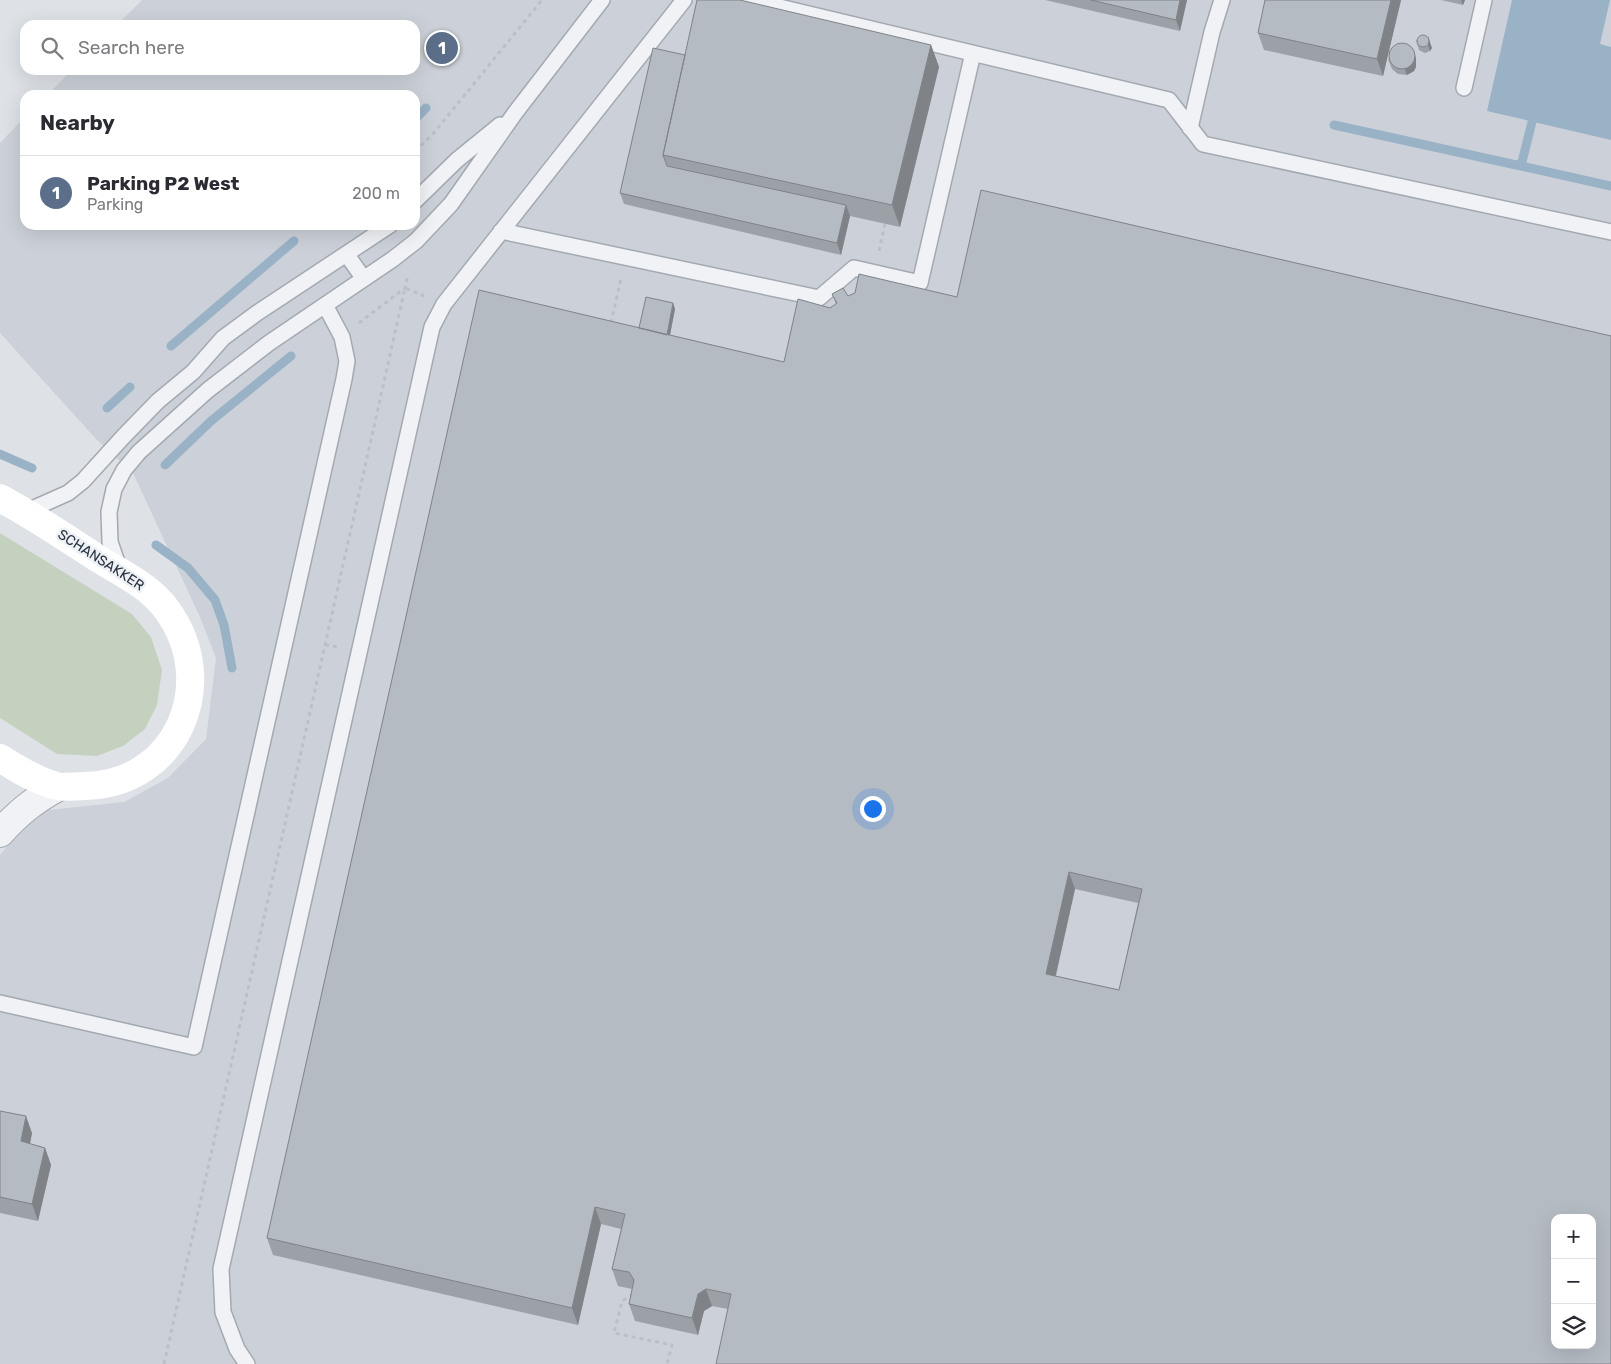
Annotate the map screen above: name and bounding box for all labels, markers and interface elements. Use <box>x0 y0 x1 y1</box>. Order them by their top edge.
search box <box>20 20 420 75</box>
pin: 1 <box>426 29 458 67</box>
icon: search <box>38 34 66 62</box>
text: Search here <box>78 36 185 59</box>
text: Nearby <box>40 110 115 135</box>
text: Parking P2 West <box>87 172 239 195</box>
text: 1 <box>52 184 60 203</box>
text: 200 m <box>352 184 400 203</box>
text: Parking <box>87 195 143 214</box>
street label: SCHANSAKKER <box>55 526 147 594</box>
your location <box>860 796 886 822</box>
map controls <box>1551 1214 1596 1349</box>
button: + <box>1551 1214 1596 1259</box>
button: − <box>1551 1259 1596 1304</box>
button: layers <box>1551 1304 1596 1349</box>

